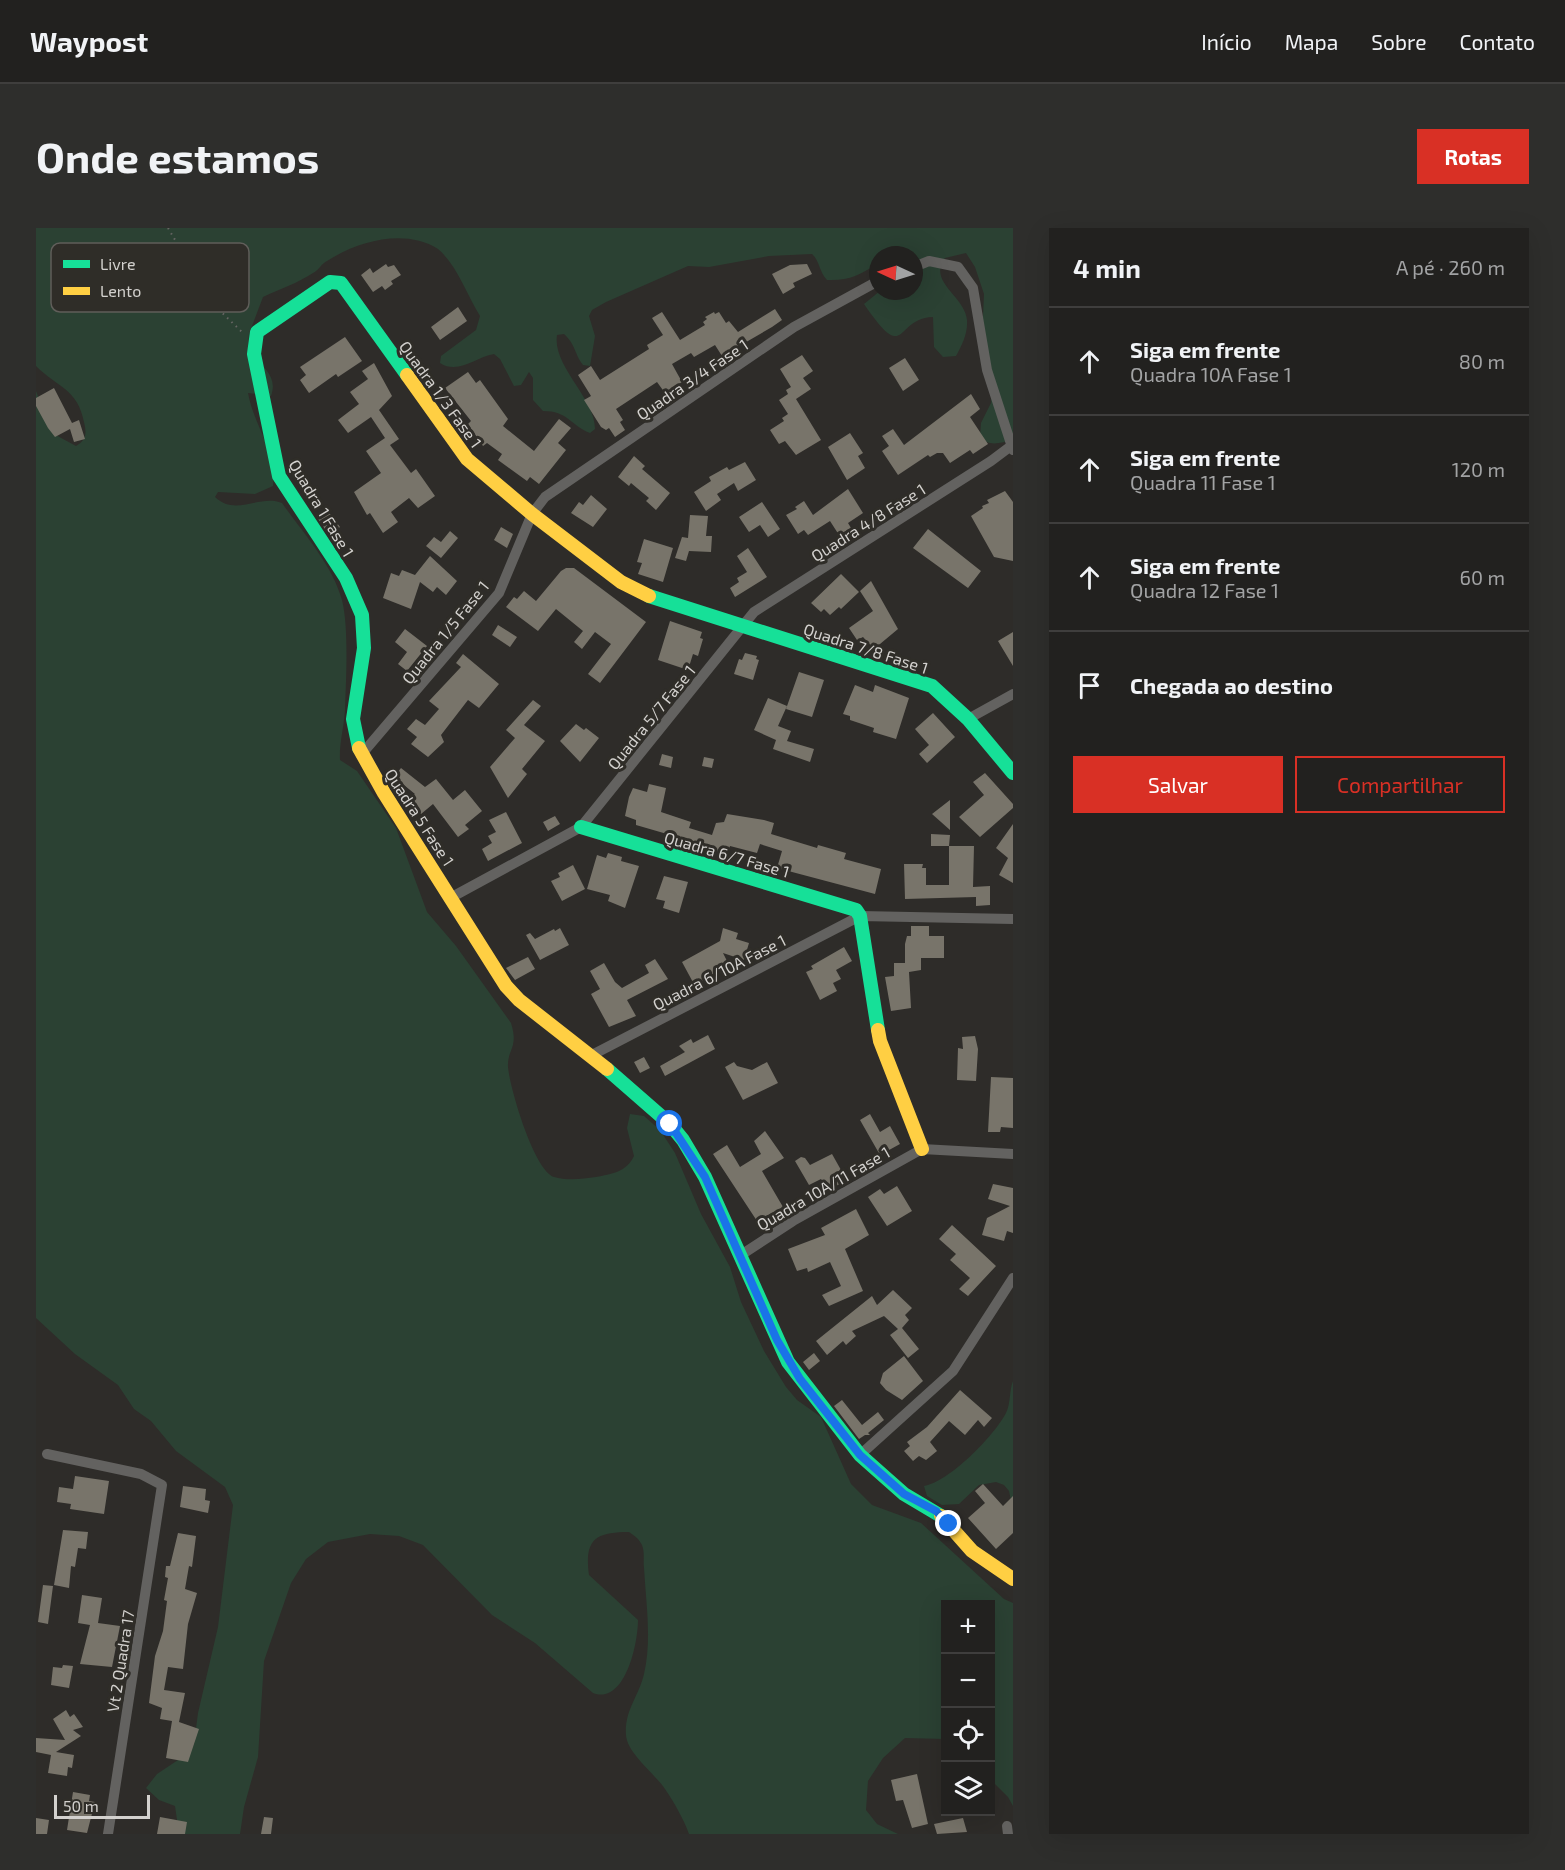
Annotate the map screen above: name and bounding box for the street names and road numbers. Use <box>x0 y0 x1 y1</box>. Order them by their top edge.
street label: Quadra 3/4 Fase 1 <box>632 335 752 424</box>
street label: Quadra 1/3 Fase 1 <box>395 337 486 452</box>
street label: Quadra 1 Fase 1 <box>285 456 359 561</box>
street label: Quadra 4/8 Fase 1 <box>807 479 929 566</box>
street label: Quadra 1/5 Fase 1 <box>398 577 493 688</box>
street label: Quadra 7/8 Fase 1 <box>801 619 931 678</box>
street label: Quadra 5/7 Fase 1 <box>603 661 700 774</box>
street label: Quadra 5 Fase 1 <box>381 765 459 870</box>
street label: Quadra 6/7 Fase 1 <box>662 827 792 882</box>
street label: Quadra 6/10A Fase 1 <box>649 930 789 1015</box>
street label: Quadra 10A/11 Fase 1 <box>753 1142 894 1235</box>
street label: Vt 2 Quadra 17 <box>103 1609 138 1714</box>

